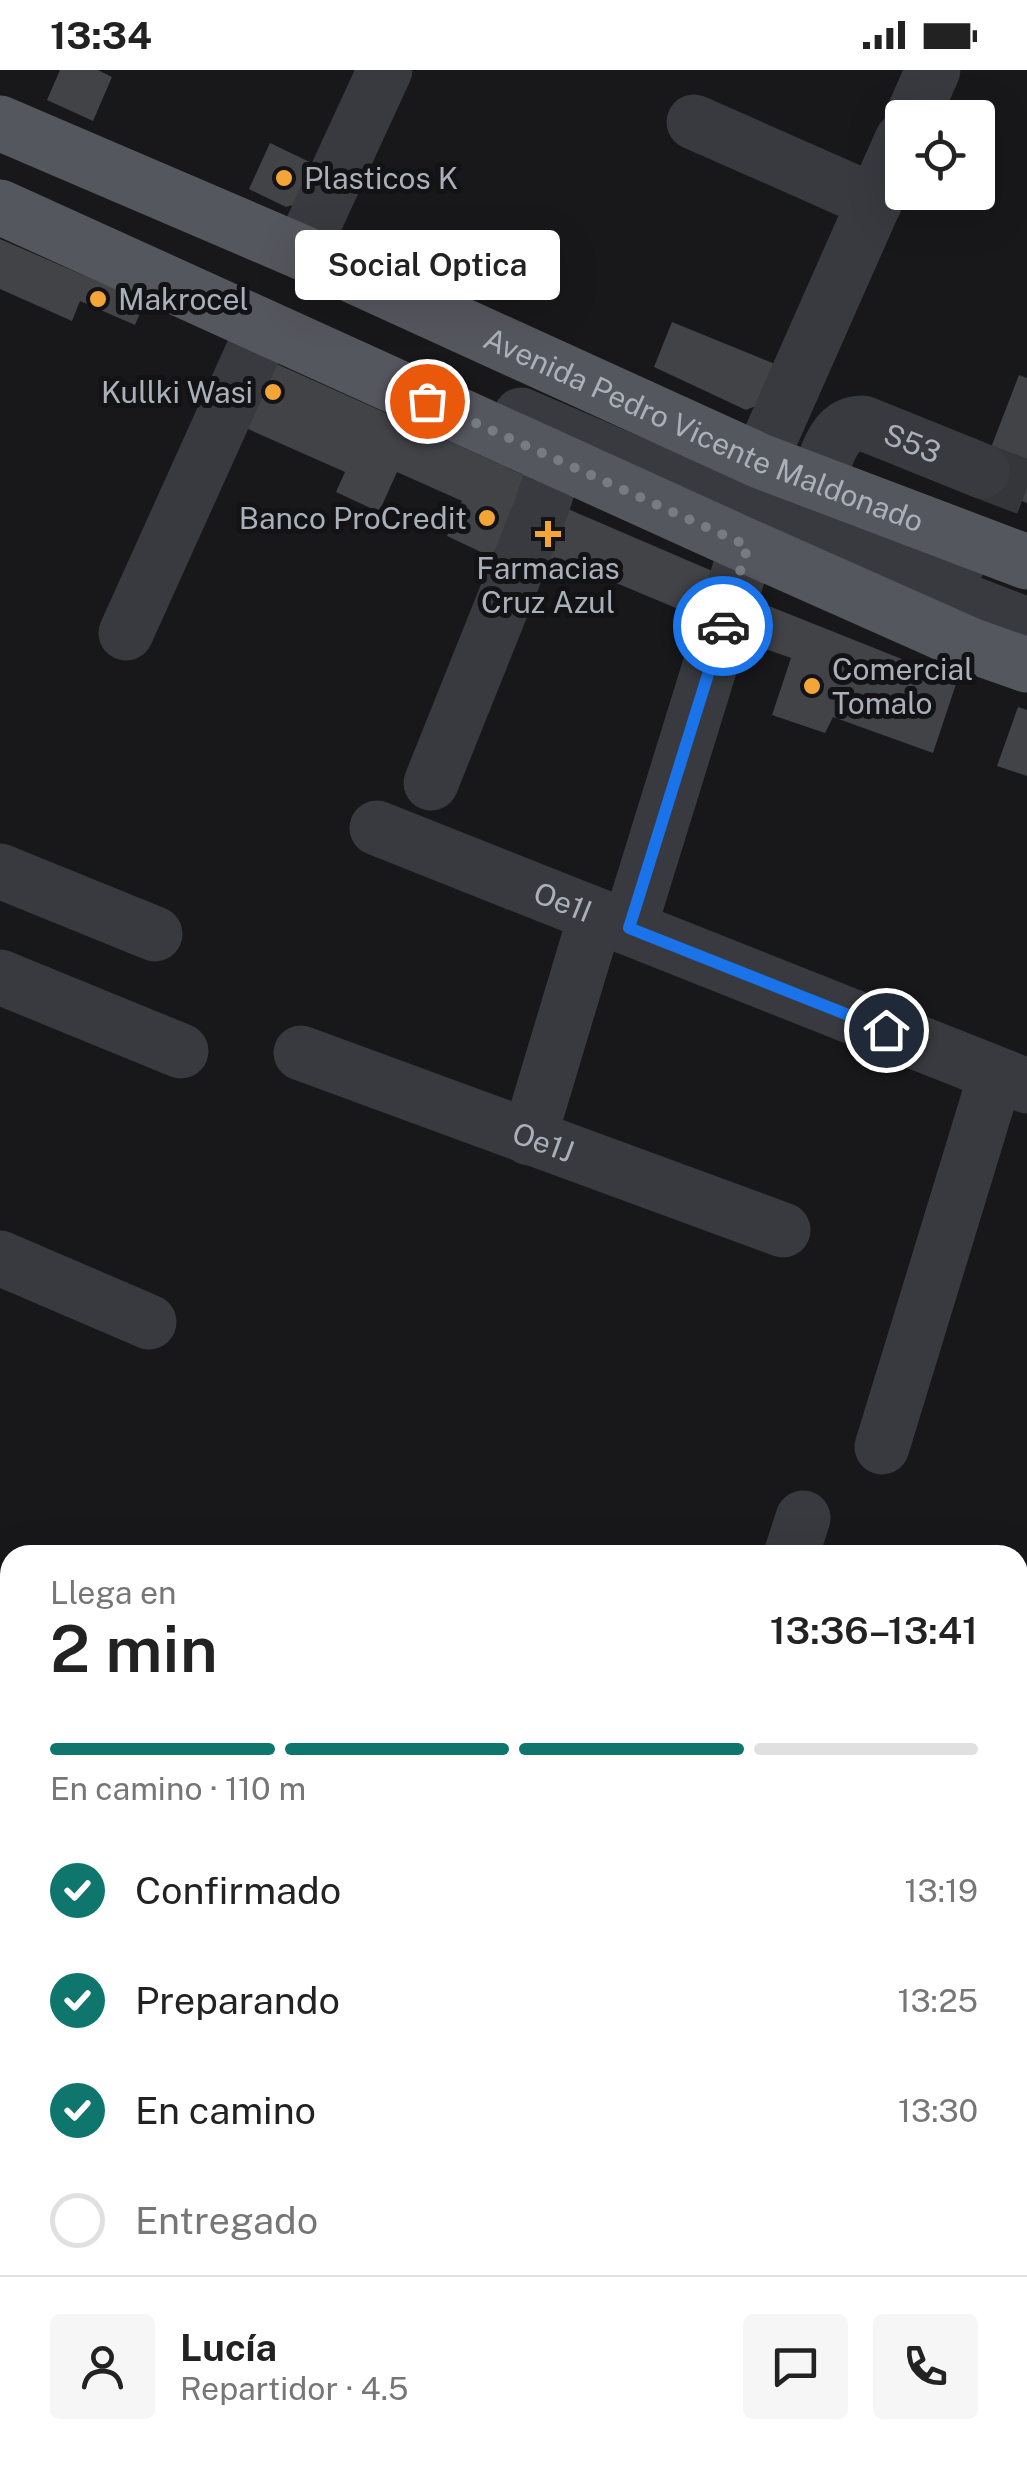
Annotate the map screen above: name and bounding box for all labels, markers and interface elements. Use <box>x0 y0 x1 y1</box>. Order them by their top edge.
text: 13:34 <box>50 13 152 58</box>
map controls <box>885 100 995 210</box>
button: locate <box>885 100 995 210</box>
place label: Plasticos K <box>304 160 458 196</box>
marker: Plasticos K <box>273 167 295 189</box>
callout: Social Optica <box>294 231 560 301</box>
text: Social Optica <box>328 246 527 283</box>
place label: Makrocel <box>118 281 249 317</box>
marker: Makrocel <box>87 288 109 310</box>
street label: Avenida Pedro Vicente Maldonado <box>478 320 929 539</box>
pin <box>385 359 470 444</box>
place label: Kullki Wasi <box>101 374 253 410</box>
icon: bag <box>400 374 455 429</box>
marker: Kullki Wasi <box>262 381 284 403</box>
street label: S53 <box>879 415 946 470</box>
place label: Banco ProCredit <box>239 500 467 536</box>
marker: Banco ProCredit <box>476 507 498 529</box>
marker: Farmacias Cruz Azul <box>537 523 559 545</box>
place label: Farmacias Cruz Azul <box>476 550 620 620</box>
courier <box>673 576 773 676</box>
icon: car <box>696 599 751 654</box>
place label: Comercial Tomalo <box>832 651 973 721</box>
marker: Comercial Tomalo <box>801 675 823 697</box>
street label: Oe1I <box>529 874 597 929</box>
pin <box>844 988 929 1073</box>
icon: home <box>859 1003 914 1058</box>
street label: Oe1J <box>508 1114 579 1170</box>
text: Llega en <box>50 1574 176 1611</box>
text: 13:36–13:41 <box>770 1608 978 1653</box>
text: 2 min <box>50 1610 218 1687</box>
text: En camino · 110 m <box>50 1770 306 1807</box>
icon: check <box>50 1863 105 1918</box>
text: Confirmado <box>135 1868 341 1913</box>
text: 13:19 <box>905 1872 978 1909</box>
icon: check <box>50 1973 105 2028</box>
text: Preparando <box>135 1978 340 2023</box>
text: 13:25 <box>897 1982 978 2019</box>
icon: check <box>50 2083 105 2138</box>
text: En camino <box>135 2088 316 2133</box>
text: 13:30 <box>898 2092 978 2129</box>
text: Entregado <box>135 2198 318 2243</box>
button: person <box>50 2314 155 2419</box>
button: chat <box>743 2314 848 2419</box>
button: phone <box>873 2314 978 2419</box>
text: Lucía <box>180 2325 277 2370</box>
text: Repartidor · 4.5 <box>180 2370 408 2407</box>

